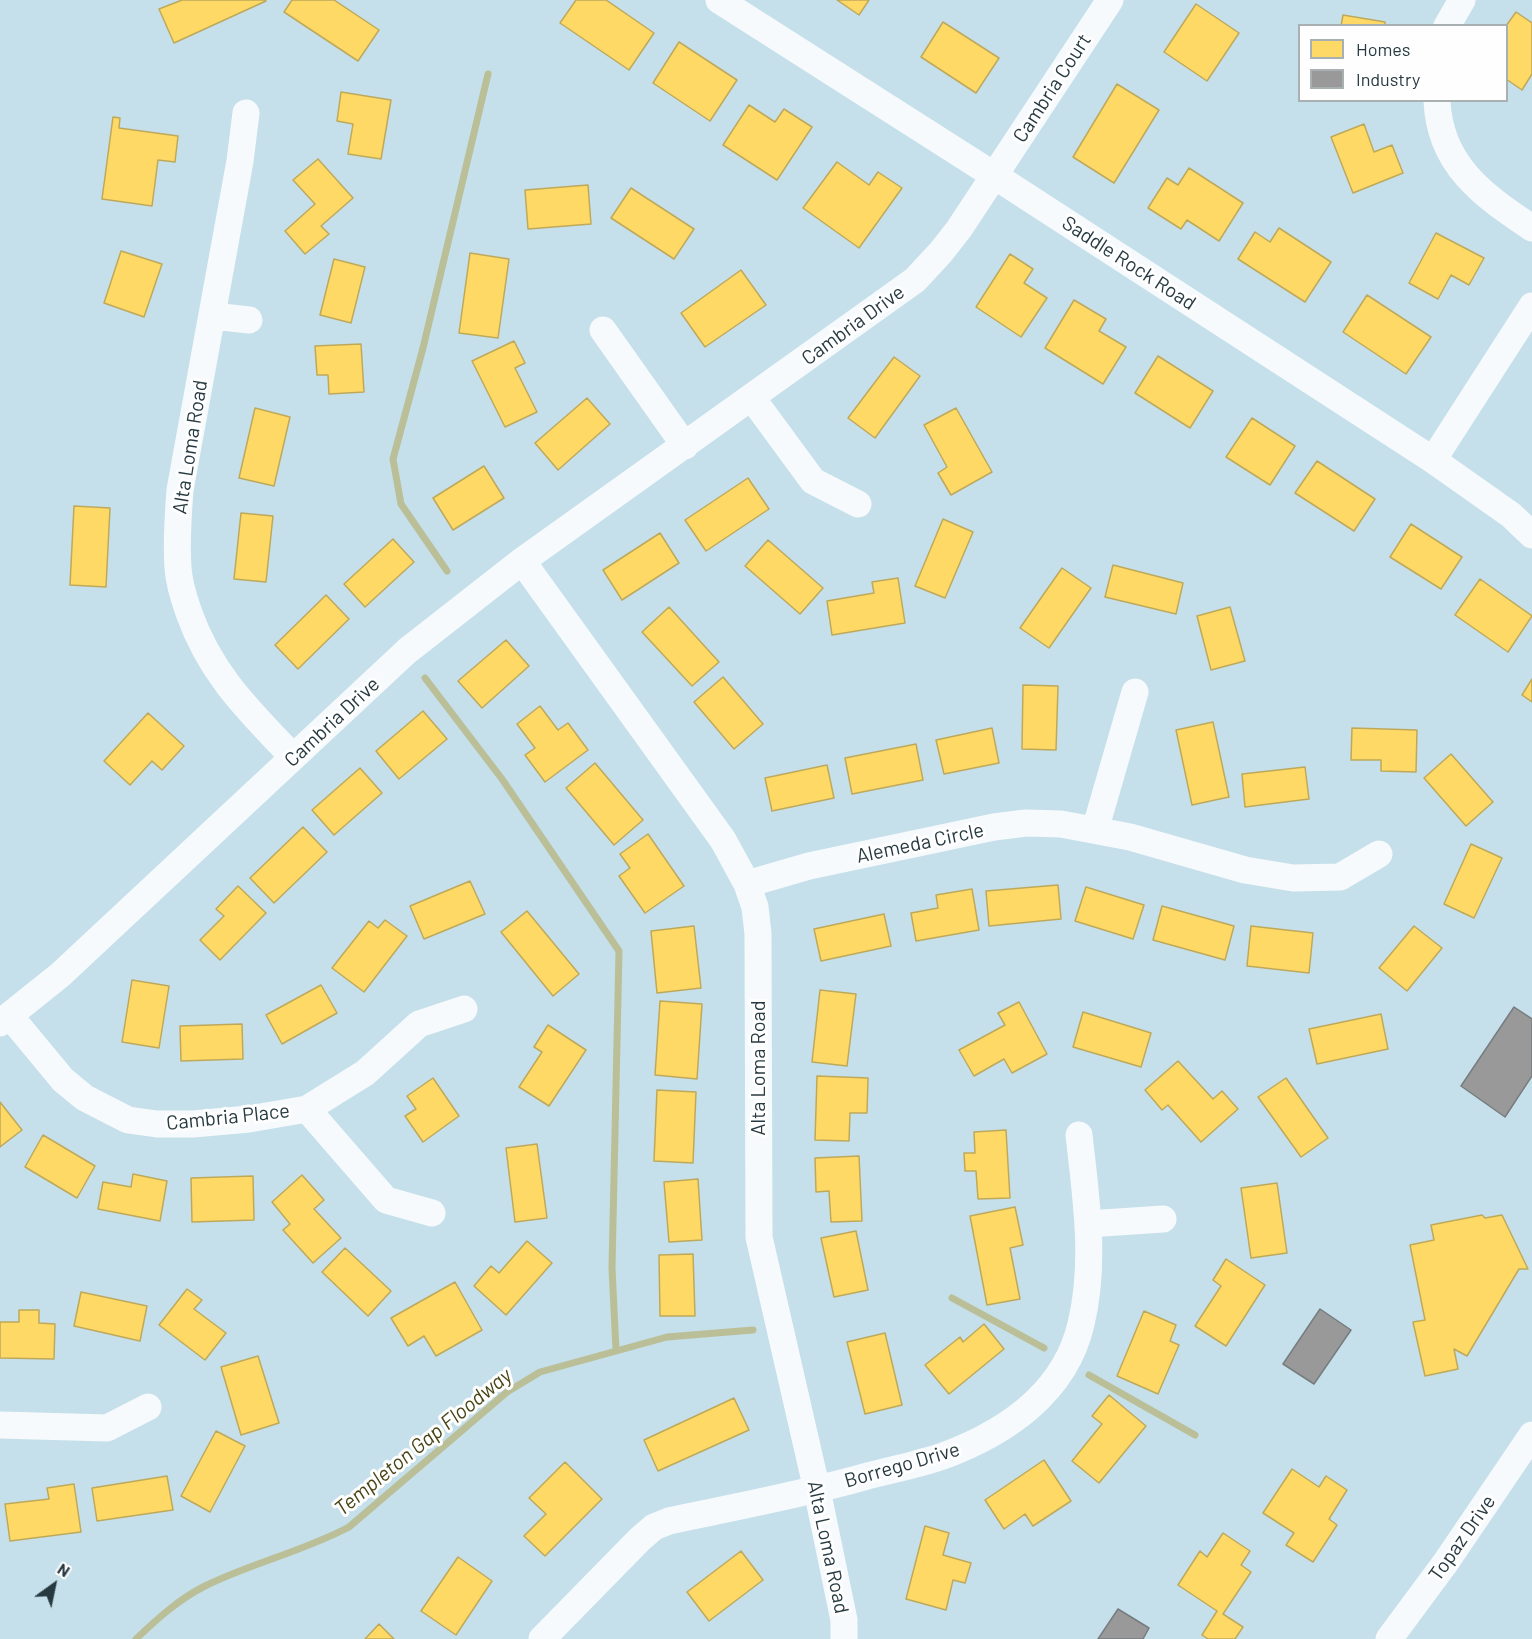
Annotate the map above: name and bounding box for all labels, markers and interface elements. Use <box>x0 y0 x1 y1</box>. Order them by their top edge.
legend <box>1298 24 1508 102</box>
street label: Cambria Court <box>1008 29 1096 147</box>
text: Homes <box>1356 38 1410 60</box>
text: Industry <box>1356 68 1420 90</box>
street label: Saddle Rock Road <box>1058 211 1200 315</box>
street label: Cambria Drive <box>797 280 909 370</box>
street label: Alta Loma Road <box>168 378 212 516</box>
street label: Cambria Drive <box>280 672 384 772</box>
street label: Alemeda Circle <box>854 818 986 868</box>
street label: Alta Loma Road <box>746 1000 770 1136</box>
street label: Cambria Place <box>165 1099 291 1135</box>
water label: Templeton Gap Floodway <box>329 1363 517 1521</box>
street label: Borrego Drive <box>842 1437 962 1493</box>
street label: Alta Loma Road <box>802 1478 854 1616</box>
street label: Topaz Drive <box>1424 1490 1500 1586</box>
north arrow <box>24 1555 84 1615</box>
text: N <box>54 1559 74 1580</box>

